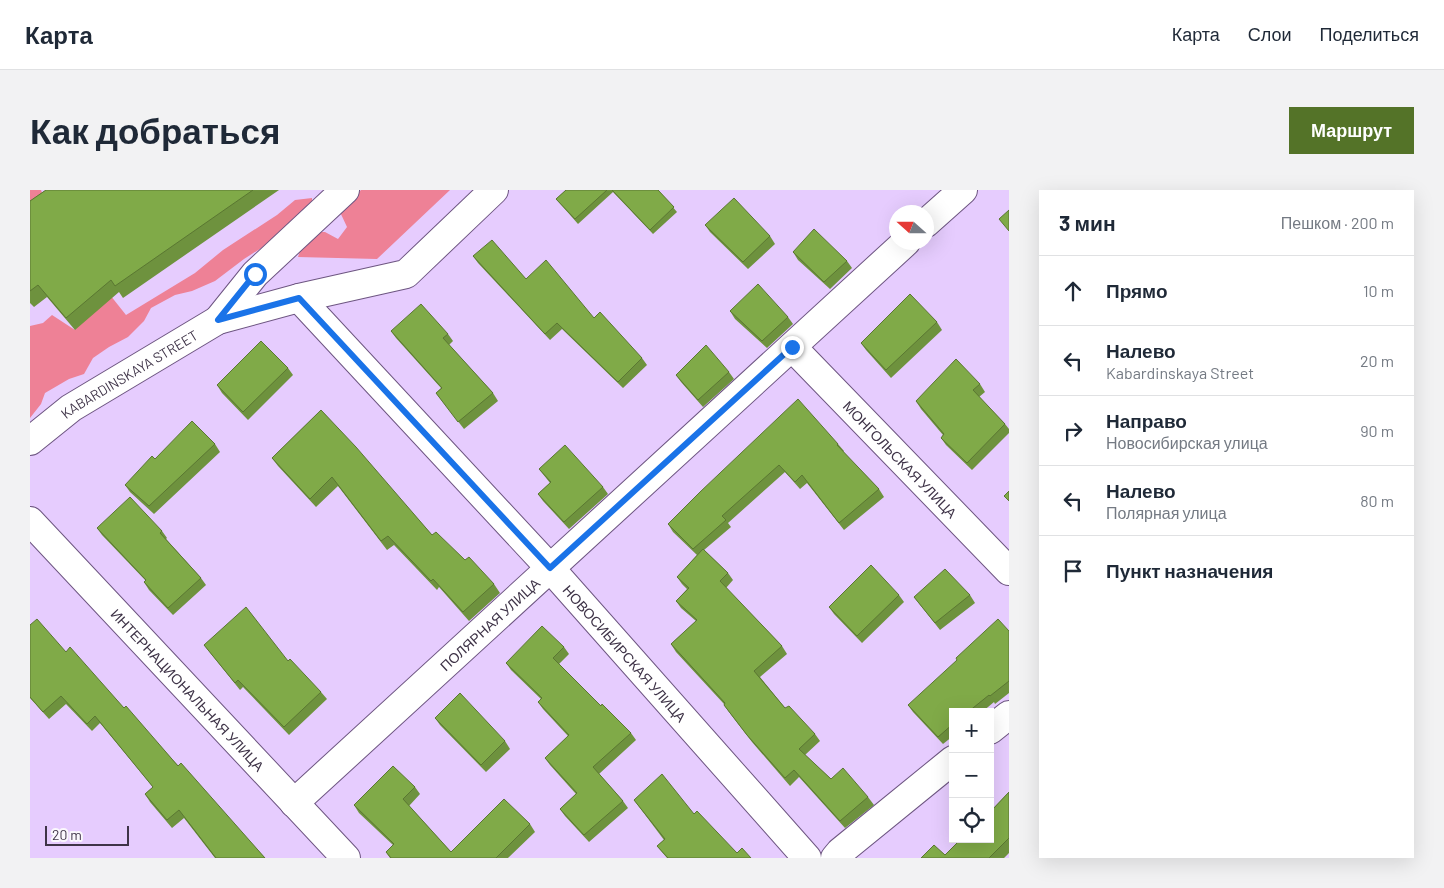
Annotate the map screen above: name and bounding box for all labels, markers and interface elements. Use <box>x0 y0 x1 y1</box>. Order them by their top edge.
text: Карта <box>25 20 93 49</box>
text: Карта <box>1172 23 1220 45</box>
text: Слои <box>1248 23 1292 45</box>
text: Поделиться <box>1320 23 1419 45</box>
button: Маршрут <box>1289 107 1414 154</box>
text: Как добраться <box>30 109 280 151</box>
north arrow <box>889 205 934 250</box>
text: 3 мин <box>1059 210 1116 235</box>
text: Пешком · 200 m <box>1281 213 1394 232</box>
route start <box>244 263 267 286</box>
icon: ahead <box>1059 277 1087 305</box>
text: Прямо <box>1106 279 1168 302</box>
text: 10 m <box>1363 281 1394 300</box>
street label: KABARDINSKAYA STREET <box>57 326 200 422</box>
route end <box>781 336 804 359</box>
text: Налево <box>1106 339 1176 362</box>
icon: left <box>1059 347 1087 375</box>
text: 20 m <box>1360 351 1394 370</box>
text: Kabardinskaya Street <box>1106 363 1254 382</box>
street label: МОНГОЛЬСКАЯ УЛИЦА <box>840 397 961 522</box>
text: Направо <box>1106 409 1187 432</box>
icon: right <box>1059 417 1087 445</box>
text: 90 m <box>1360 421 1394 440</box>
text: Новосибирская улица <box>1106 433 1268 452</box>
text: Налево <box>1106 479 1176 502</box>
icon: left <box>1059 487 1087 515</box>
text: 80 m <box>1360 491 1394 510</box>
text: Полярная улица <box>1106 503 1227 522</box>
icon: arrive <box>1059 557 1087 585</box>
text: Пункт назначения <box>1106 559 1273 582</box>
street label: ПОЛЯРНАЯ УЛИЦА <box>436 574 543 674</box>
street label: НОВОСИБИРСКАЯ УЛИЦА <box>560 581 691 725</box>
street label: ИНТЕРНАЦИОНАЛЬНАЯ УЛИЦА <box>108 605 269 775</box>
map controls <box>949 708 994 843</box>
button: + <box>949 708 994 753</box>
button: − <box>949 753 994 798</box>
button: locate <box>949 798 994 843</box>
scale bar <box>45 823 129 846</box>
text: 20 m <box>52 826 82 843</box>

